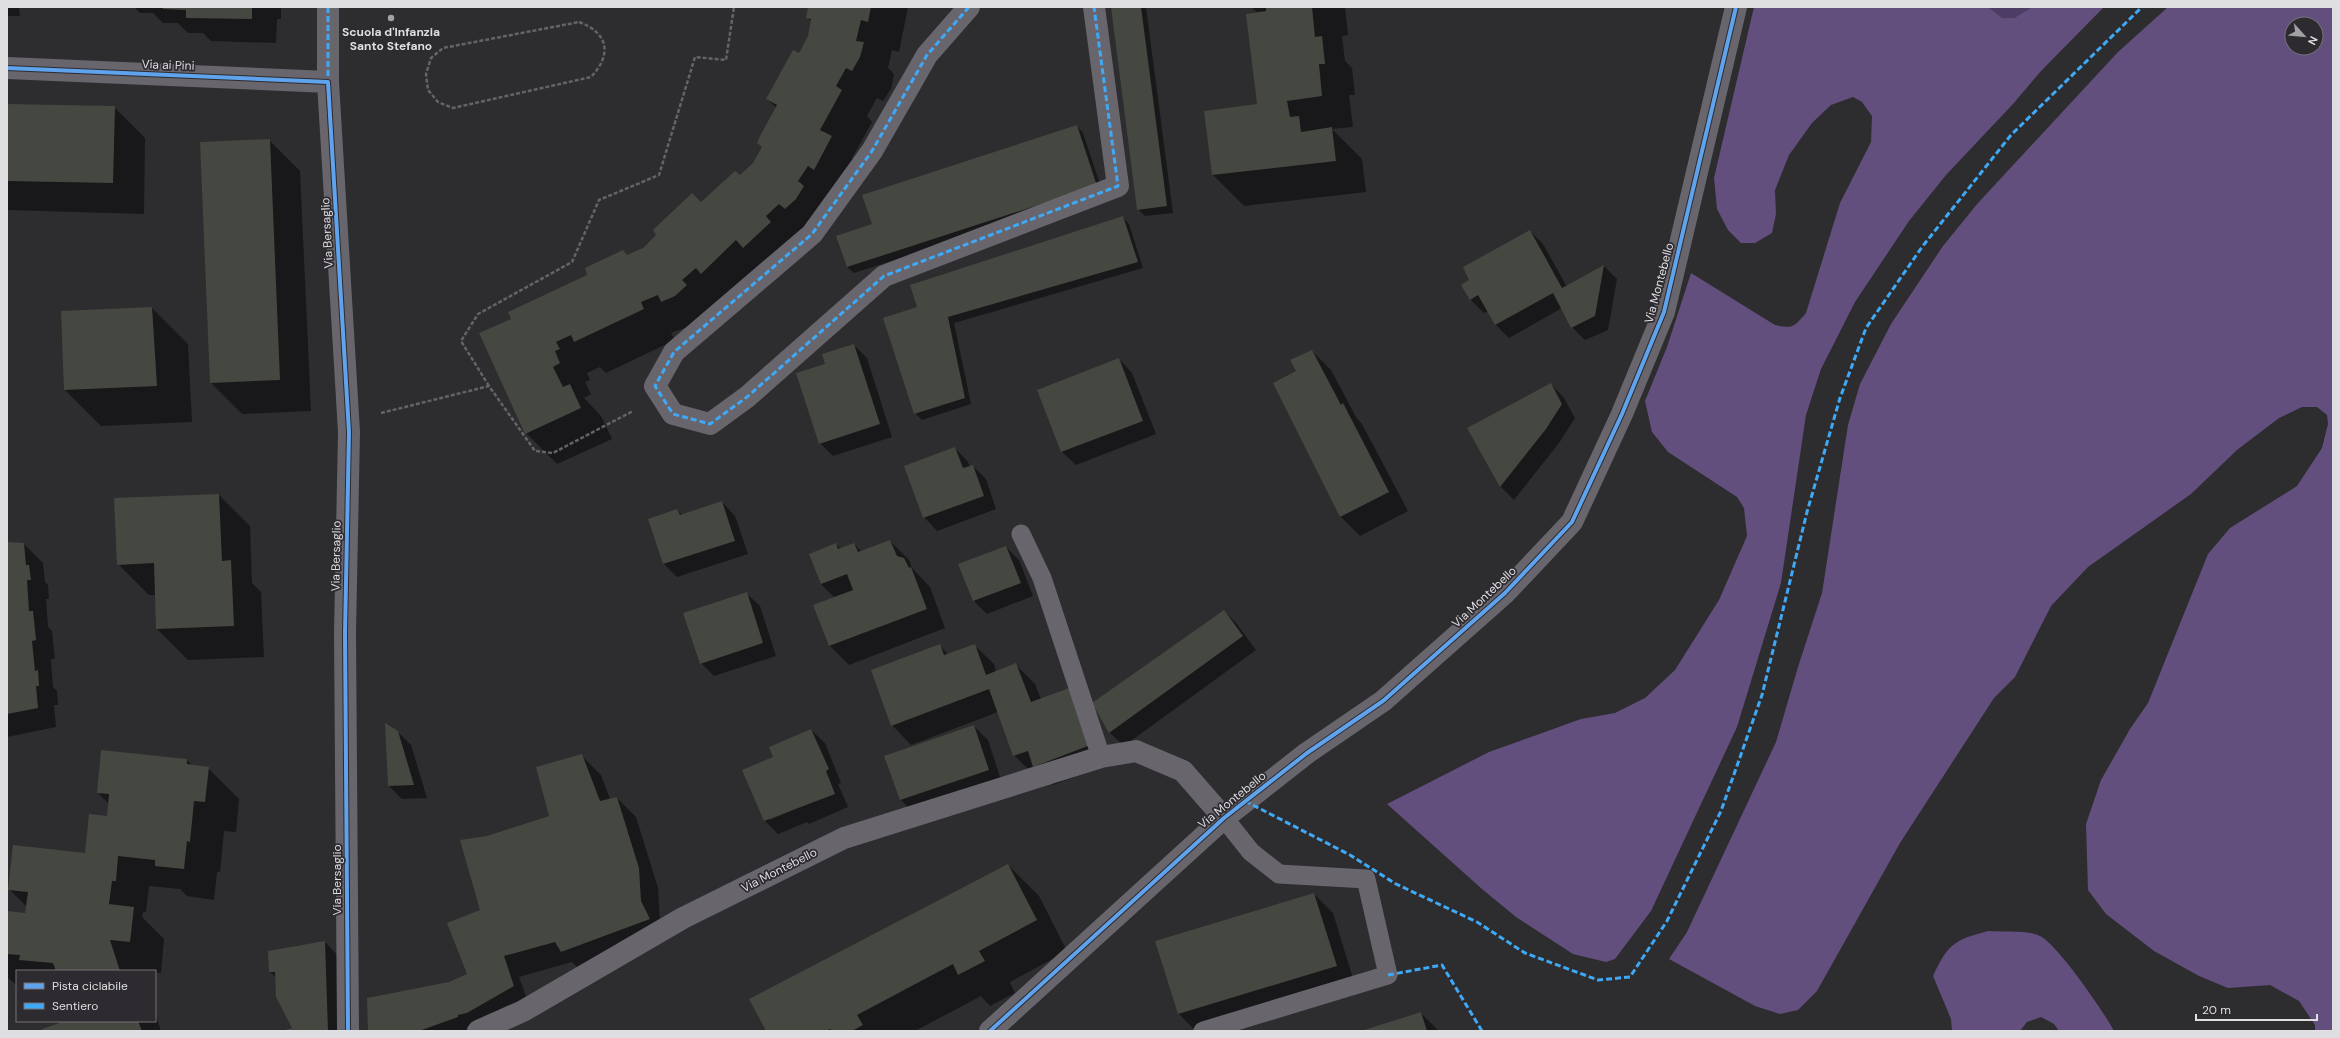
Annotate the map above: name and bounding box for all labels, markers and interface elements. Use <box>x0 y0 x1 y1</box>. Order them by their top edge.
marker: Scuola d'Infanzia Santo Stefano <box>386 13 396 23</box>
north arrow <box>2284 16 2324 56</box>
place label: Scuola d'Infanzia Santo Stefano <box>342 24 440 54</box>
text: N <box>2305 34 2321 47</box>
street label: Via ai Pini <box>141 56 195 74</box>
street label: Via Bersaglio <box>317 197 337 269</box>
street label: Via Montebello <box>1641 241 1677 325</box>
street label: Via Bersaglio <box>327 520 345 592</box>
street label: Via Montebello <box>1448 563 1520 631</box>
street label: Via Montebello <box>1195 768 1269 832</box>
street label: Via Bersaglio <box>329 844 345 916</box>
street label: Via Montebello <box>738 844 820 896</box>
legend <box>16 970 156 1022</box>
text: Pista ciclabile <box>52 978 128 994</box>
scale bar <box>2196 996 2317 1022</box>
text: Sentiero <box>52 998 98 1014</box>
text: 20 m <box>2202 1002 2231 1018</box>

